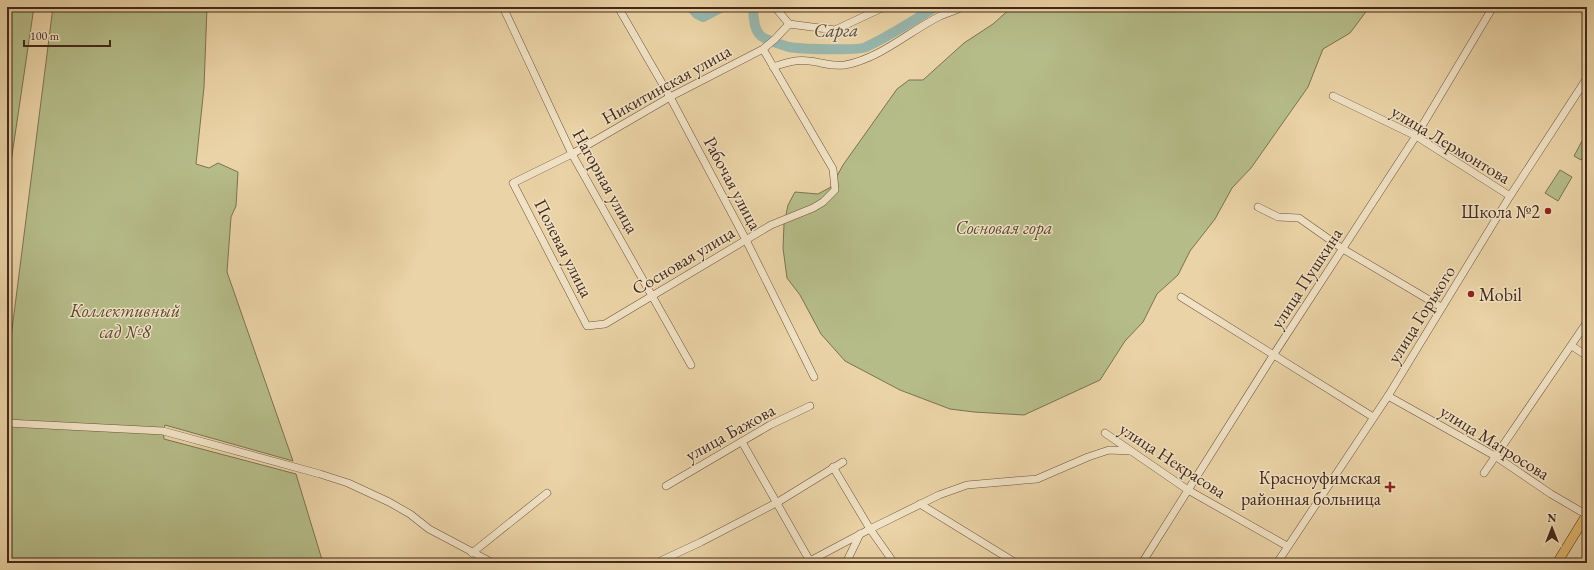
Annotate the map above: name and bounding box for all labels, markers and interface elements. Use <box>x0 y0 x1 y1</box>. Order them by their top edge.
water label: Сарга <box>813 17 859 43</box>
scale bar <box>24 22 110 48</box>
text: 100 m <box>30 28 60 44</box>
street label: Никитинская улица <box>597 38 736 129</box>
street label: улица Лермонтова <box>1387 99 1516 189</box>
street label: Нагорная улица <box>568 124 645 238</box>
street label: Рабочая улица <box>699 132 768 234</box>
street label: Полевая улица <box>529 195 599 302</box>
place label: Школа №2 <box>1461 200 1540 223</box>
marker: Школа №2 <box>1543 206 1553 216</box>
park label: Сосновая гора <box>955 216 1053 240</box>
street label: Сосновая улица <box>628 220 739 300</box>
street label: улица Пушкина <box>1265 223 1348 333</box>
street label: улица Горького <box>1382 261 1460 367</box>
place label: Mobil <box>1479 283 1522 306</box>
marker: Mobil <box>1466 289 1476 299</box>
park label: Коллективный сад №8 <box>69 299 180 343</box>
street label: улица Бажова <box>681 398 780 466</box>
street label: улица Матросова <box>1436 399 1555 485</box>
street label: улица Некрасова <box>1115 417 1231 504</box>
place label: Красноуфимская районная больница <box>1241 466 1382 510</box>
marker: Красноуфимская районная больница <box>1384 481 1396 493</box>
north arrow <box>1532 508 1572 548</box>
text: N <box>1548 511 1557 525</box>

